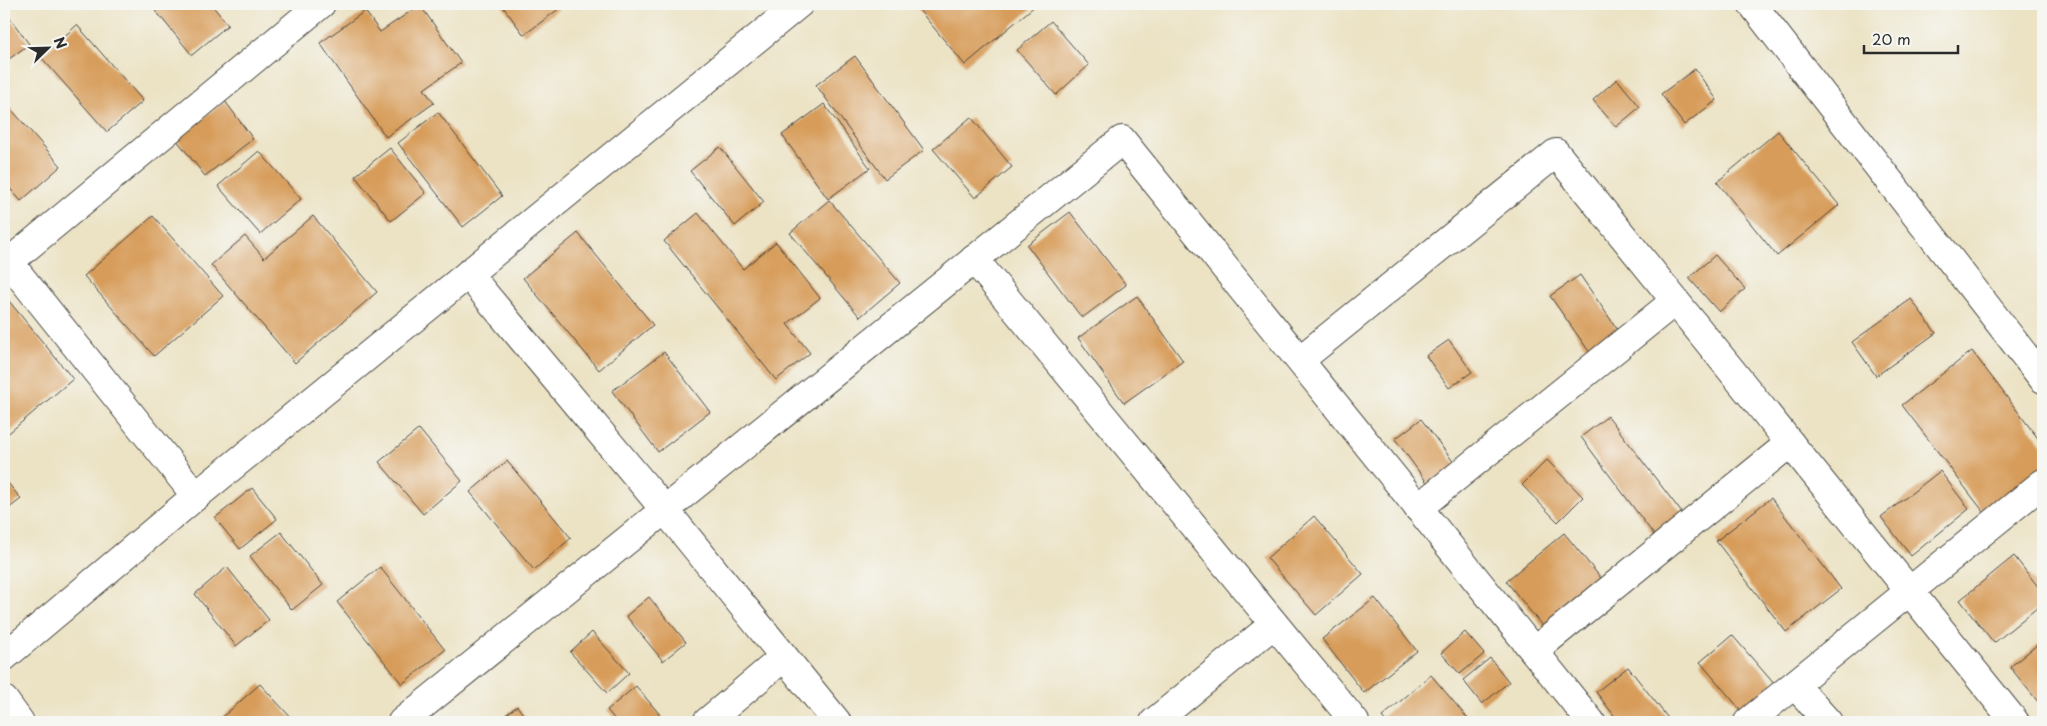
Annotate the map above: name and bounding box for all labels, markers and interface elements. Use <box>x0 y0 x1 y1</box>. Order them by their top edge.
north arrow <box>22 22 72 72</box>
scale bar <box>1864 22 1958 54</box>
text: 20 m <box>1872 27 1911 50</box>
text: N <box>49 34 72 52</box>

